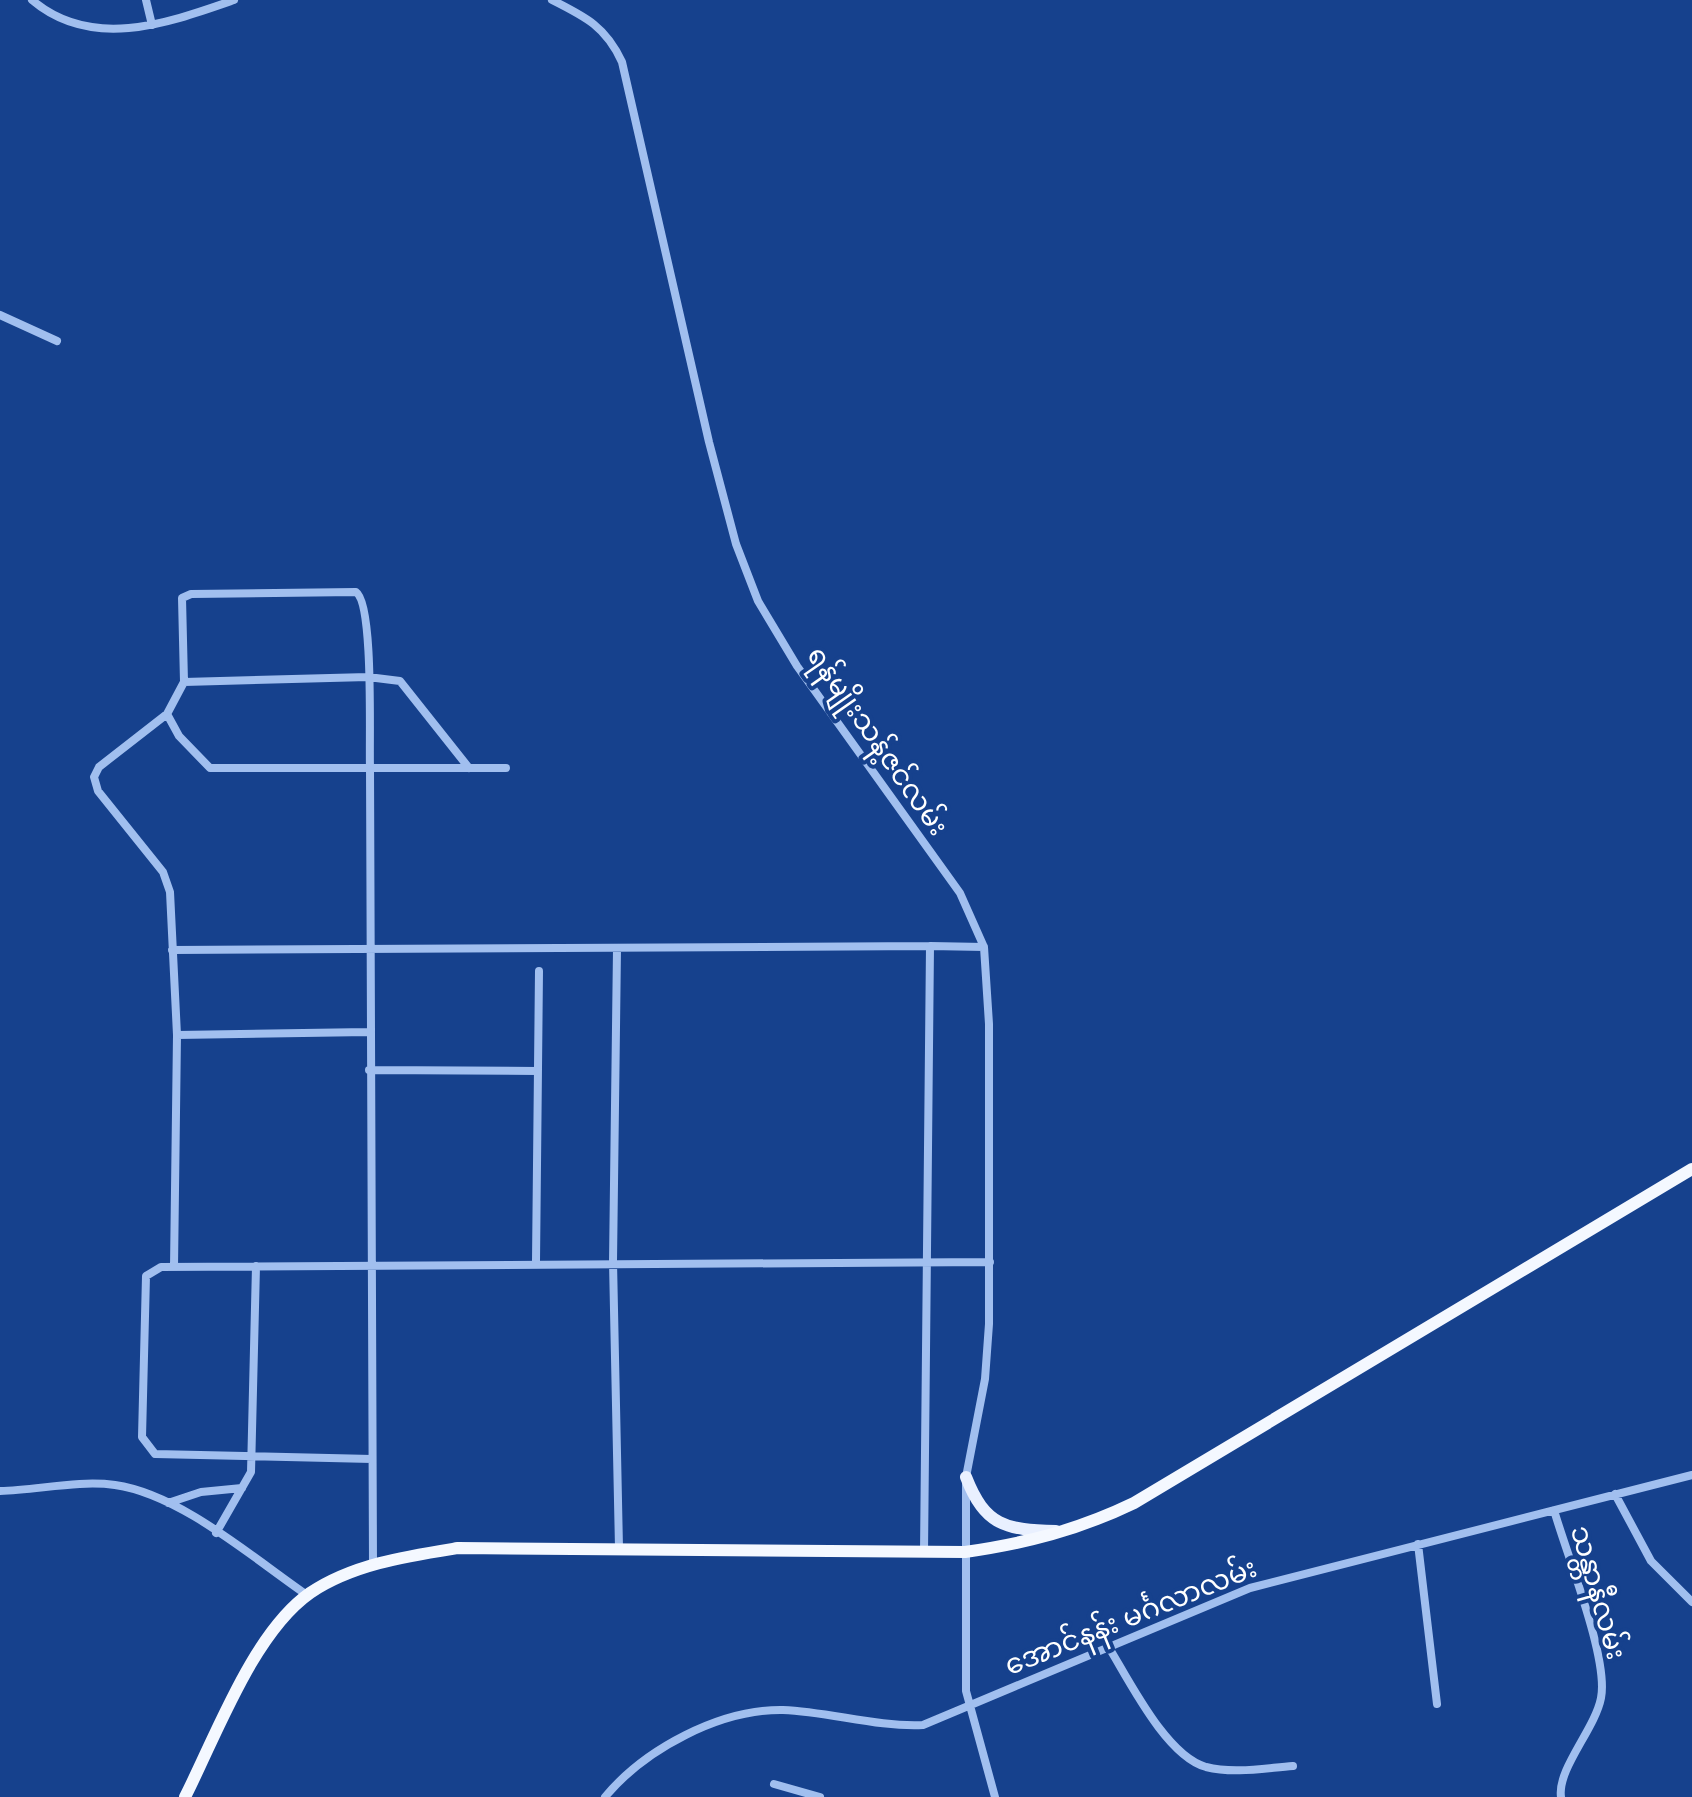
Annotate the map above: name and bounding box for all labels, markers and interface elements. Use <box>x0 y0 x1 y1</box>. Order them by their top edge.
street label: ရန်မျိုးသန့်ဇင်လမ်း <box>795 639 957 845</box>
street label: သန္တာနီလမ်း <box>1558 1521 1635 1665</box>
street label: အောင်နန်း မင်္ဂလာလမ်း <box>999 1549 1264 1688</box>

